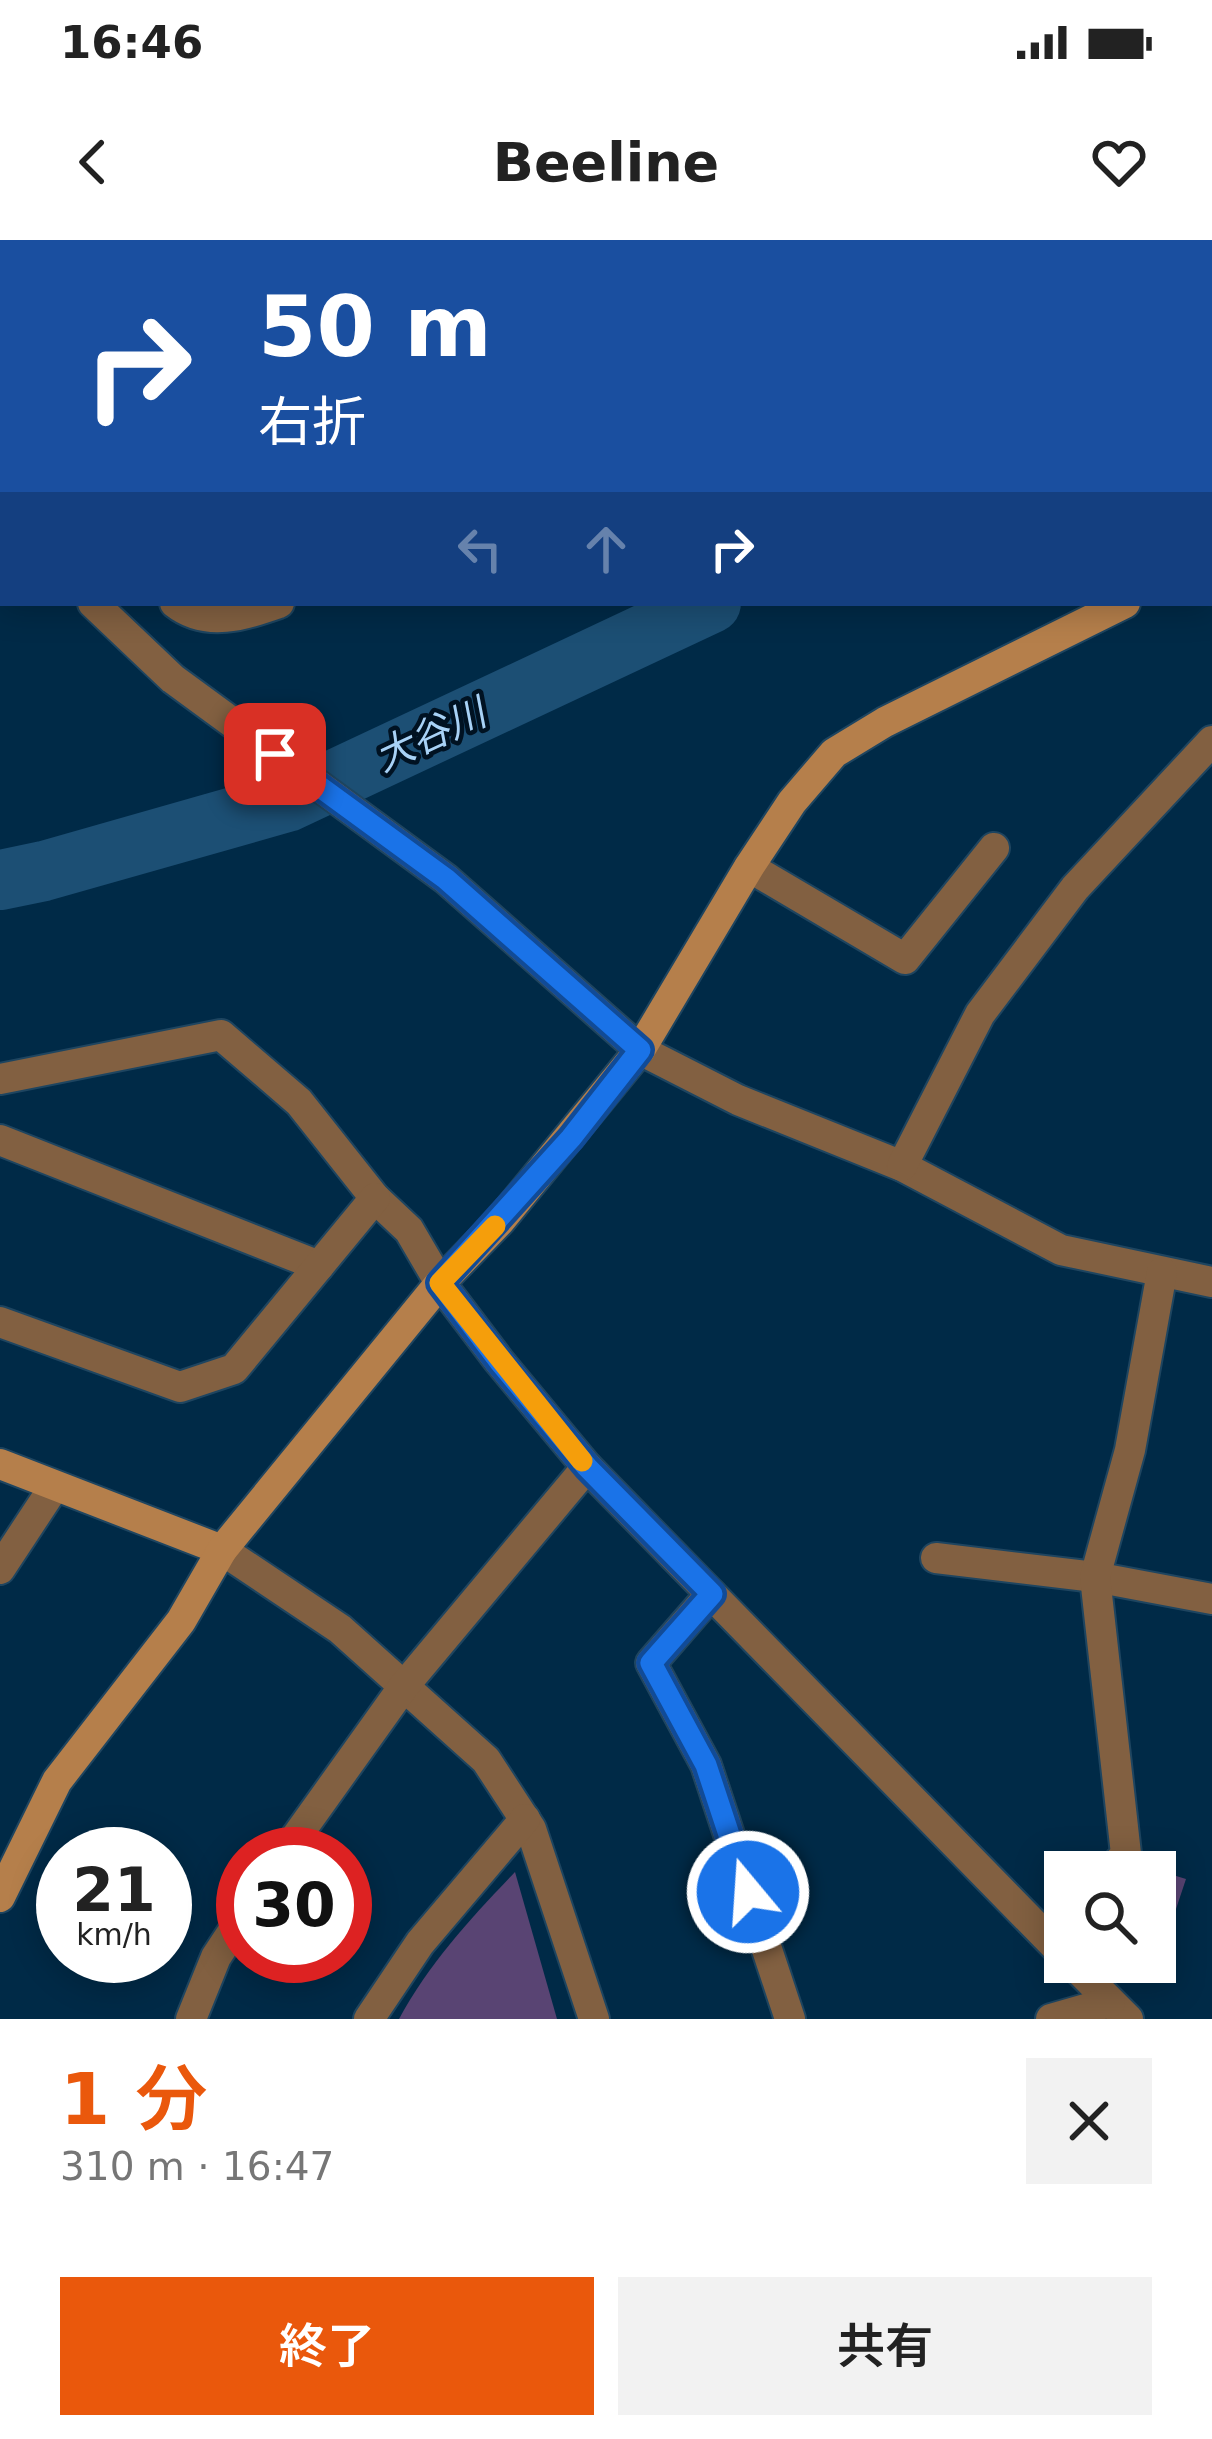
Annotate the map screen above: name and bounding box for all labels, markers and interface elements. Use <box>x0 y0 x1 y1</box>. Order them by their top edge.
text: 16:46 <box>60 16 203 69</box>
icon: back <box>60 129 126 195</box>
icon: heart <box>1086 129 1152 195</box>
text: Beeline <box>493 131 719 194</box>
text: 50 m <box>258 278 492 376</box>
icon: right <box>60 288 216 444</box>
text: 右折 <box>258 391 366 454</box>
icon: left <box>447 516 513 582</box>
icon: ahead <box>573 516 639 582</box>
icon: right <box>699 516 765 582</box>
water label: 大谷川 <box>367 688 496 780</box>
pin <box>224 703 326 805</box>
icon: arrive <box>242 721 308 787</box>
speed limit sign: 30 <box>216 1827 372 1983</box>
position arrow <box>685 1829 811 1955</box>
map controls <box>1044 1851 1176 1983</box>
button: search <box>1044 1851 1176 1983</box>
text: 21 <box>72 1855 156 1925</box>
text: km/h <box>76 1917 152 1952</box>
text: 1 分 <box>60 2057 207 2141</box>
button: close <box>1026 2058 1152 2184</box>
text: 310 m · 16:47 <box>60 2144 334 2189</box>
button: 終了 <box>60 2277 594 2415</box>
button: 共有 <box>618 2277 1152 2415</box>

